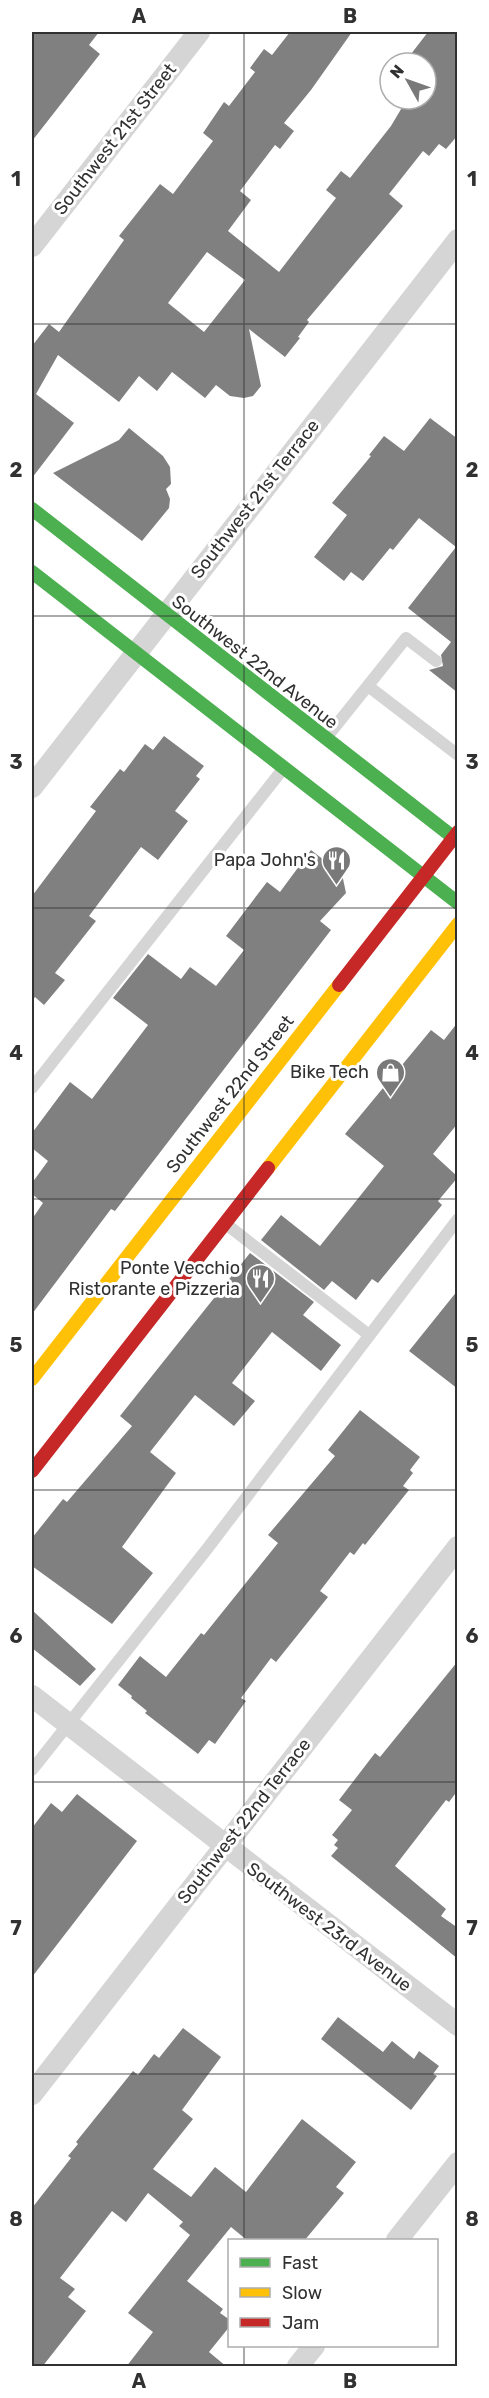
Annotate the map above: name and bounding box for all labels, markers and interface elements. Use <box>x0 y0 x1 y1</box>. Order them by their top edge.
text: A <box>132 4 147 28</box>
text: B <box>343 4 357 28</box>
north arrow <box>378 51 438 111</box>
street label: Southwest 21st Street <box>49 59 181 219</box>
text: N <box>386 61 408 82</box>
text: 1 <box>11 167 21 191</box>
text: 1 <box>467 167 477 191</box>
street label: Southwest 21st Terrace <box>186 415 324 583</box>
text: 2 <box>10 458 23 482</box>
text: 2 <box>466 458 479 482</box>
street label: Southwest 22nd Avenue <box>168 590 342 734</box>
text: 3 <box>9 750 23 774</box>
text: 3 <box>465 750 479 774</box>
restaurant icon: Papa John's <box>321 844 353 886</box>
place label: Papa John's <box>214 849 316 871</box>
street label: Southwest 22nd Street <box>162 1011 298 1177</box>
text: 4 <box>9 1041 23 1065</box>
text: 4 <box>465 1041 479 1065</box>
shop icon: Bike Tech <box>374 1056 406 1098</box>
place label: Bike Tech <box>290 1061 369 1083</box>
place label: Ponte Vecchio Ristorante e Pizzeria <box>69 1257 240 1300</box>
restaurant icon: Ponte Vecchio Ristorante e Pizzeria <box>245 1262 277 1304</box>
text: 5 <box>10 1333 23 1357</box>
text: 5 <box>466 1333 479 1357</box>
text: 6 <box>9 1624 23 1648</box>
text: 6 <box>465 1624 479 1648</box>
street label: Southwest 22nd Terrace <box>173 1734 315 1908</box>
street label: Southwest 23rd Avenue <box>242 1858 416 1996</box>
text: 7 <box>10 1916 22 1940</box>
text: 7 <box>466 1916 478 1940</box>
text: 8 <box>9 2207 23 2231</box>
text: 8 <box>465 2207 479 2231</box>
legend <box>228 2239 438 2347</box>
text: Fast <box>282 2252 318 2274</box>
text: Slow <box>282 2282 322 2304</box>
text: Jam <box>282 2312 319 2334</box>
text: A <box>132 2369 147 2393</box>
text: B <box>343 2369 357 2393</box>

